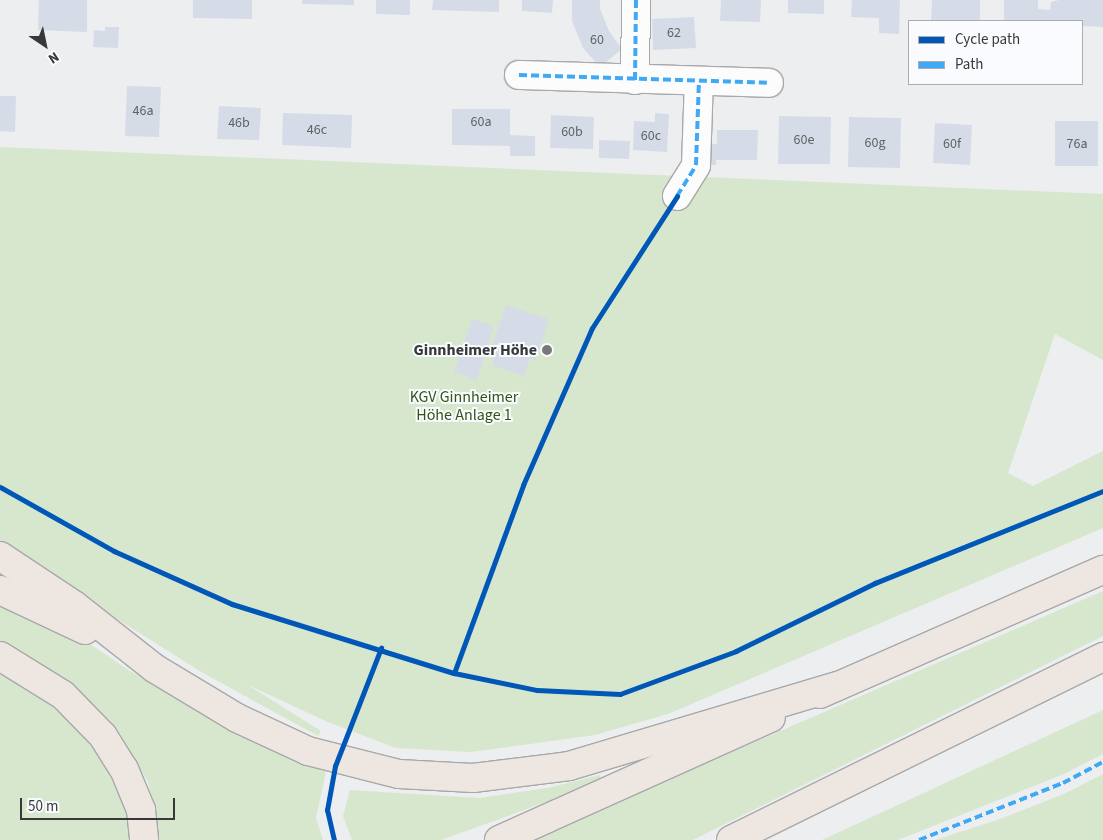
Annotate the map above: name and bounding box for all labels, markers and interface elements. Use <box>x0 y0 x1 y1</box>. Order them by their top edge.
north arrow <box>20 20 70 70</box>
legend <box>908 20 1083 85</box>
house number: 62 <box>667 25 681 41</box>
text: Cycle path <box>955 29 1020 50</box>
house number: 60 <box>590 32 604 48</box>
text: N <box>44 47 63 68</box>
text: Path <box>955 54 983 75</box>
house number: 46a <box>133 103 153 119</box>
house number: 60a <box>471 114 491 130</box>
house number: 46b <box>228 115 250 131</box>
house number: 46c <box>307 122 327 138</box>
house number: 60b <box>561 124 583 140</box>
house number: 60c <box>641 128 661 144</box>
house number: 60e <box>794 132 814 148</box>
house number: 60g <box>865 135 885 151</box>
house number: 60f <box>943 136 961 152</box>
house number: 76a <box>1067 136 1087 152</box>
place label: Ginnheimer Höhe <box>414 340 537 360</box>
marker: Ginnheimer Höhe <box>541 344 553 356</box>
park label: KGV Ginnheimer Höhe Anlage 1 <box>410 387 518 425</box>
scale bar <box>22 788 178 820</box>
text: 50 m <box>28 796 58 817</box>

